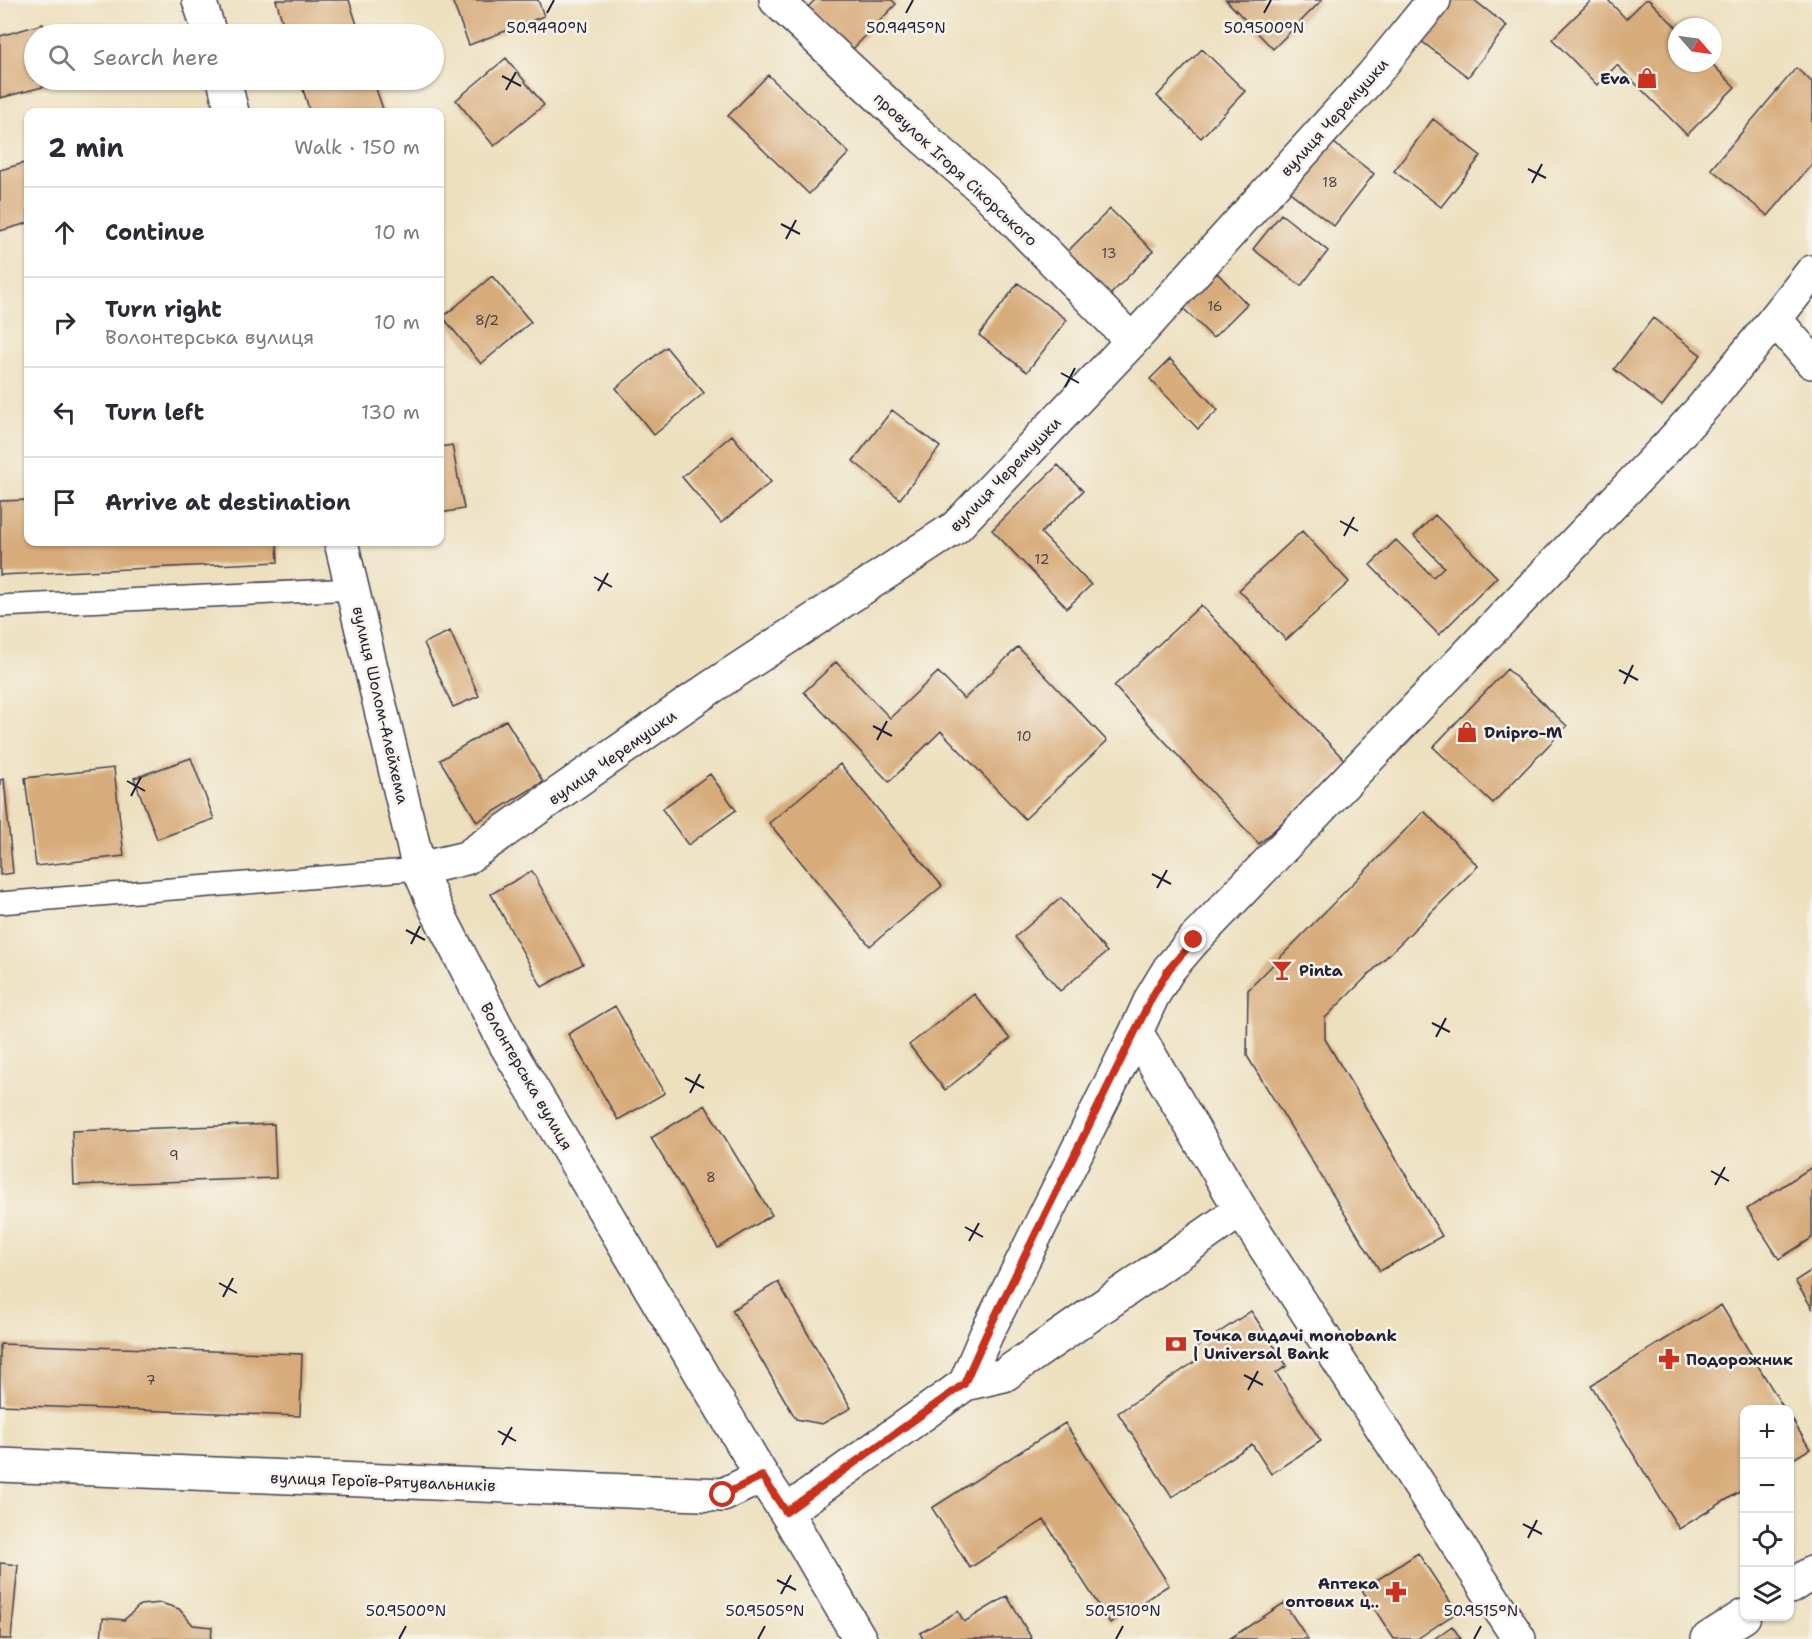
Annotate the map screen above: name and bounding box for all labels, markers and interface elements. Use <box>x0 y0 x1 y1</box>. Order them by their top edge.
text: 50.9490°N <box>507 18 587 38</box>
text: 50.9495°N <box>866 18 946 38</box>
text: 50.9500°N <box>1224 18 1304 38</box>
north arrow <box>1668 18 1722 72</box>
search box <box>24 24 444 90</box>
icon: search <box>45 41 78 74</box>
text: Search here <box>93 43 219 72</box>
street label: вулиця Черемушки <box>1276 54 1393 181</box>
shop icon: Eva <box>1635 66 1659 90</box>
place label: Eva <box>1600 68 1630 89</box>
street label: провулок Ігоря Сікорського <box>869 88 1042 251</box>
text: 2 min <box>48 130 124 165</box>
text: Walk · 150 m <box>294 134 420 160</box>
house number: 18 <box>1322 173 1338 191</box>
icon: ahead <box>48 216 81 249</box>
text: Continue <box>105 218 205 247</box>
text: 10 m <box>374 219 420 245</box>
house number: 13 <box>1102 244 1116 262</box>
text: Turn right <box>105 295 222 324</box>
house number: 16 <box>1207 297 1223 315</box>
icon: right <box>48 306 81 339</box>
text: 10 m <box>374 309 420 335</box>
house number: 8/2 <box>475 311 499 329</box>
text: Волонтерська вулиця <box>105 324 314 350</box>
icon: left <box>48 396 81 429</box>
text: Turn left <box>105 398 204 427</box>
text: 130 m <box>361 399 420 425</box>
street label: вулиця Черемушки <box>945 412 1066 536</box>
icon: arrive <box>48 486 81 519</box>
text: Arrive at destination <box>105 488 351 517</box>
house number: 12 <box>1035 550 1049 568</box>
street label: вулиця Шолом-Алейхема <box>348 604 414 806</box>
street label: вулиця Черемушки <box>544 705 681 810</box>
shop icon: Dnipro-M <box>1455 720 1479 744</box>
place label: Dnipro-M <box>1484 722 1563 743</box>
house number: 10 <box>1016 727 1032 745</box>
route end <box>1180 926 1206 952</box>
bar icon: Pinta <box>1270 958 1294 982</box>
place label: Pinta <box>1299 960 1343 981</box>
street label: Волонтерська вулиця <box>476 998 578 1154</box>
house number: 9 <box>169 1146 179 1164</box>
house number: 8 <box>706 1168 716 1186</box>
place label: Точка видачі monobank | Universal Bank <box>1193 1325 1397 1364</box>
bank icon: Точка видачі monobank | Universal Bank <box>1164 1332 1188 1356</box>
pharmacy icon: Подорожник <box>1657 1347 1681 1371</box>
place label: Подорожник <box>1686 1349 1793 1370</box>
house number: 7 <box>146 1371 156 1389</box>
map controls <box>1740 1405 1794 1621</box>
button: + <box>1740 1405 1794 1459</box>
button: − <box>1740 1459 1794 1513</box>
street label: вулиця Героїв-Рятувальників <box>270 1467 496 1496</box>
route start <box>709 1481 735 1507</box>
button: locate <box>1740 1513 1794 1567</box>
button: layers <box>1740 1567 1794 1621</box>
place label: Аптека оптових ц‥ <box>1285 1573 1379 1612</box>
pharmacy icon: Аптека оптових ц‥ <box>1384 1580 1408 1604</box>
text: 50.9500°N <box>366 1601 446 1621</box>
text: 50.9505°N <box>725 1601 805 1621</box>
text: 50.9510°N <box>1085 1601 1161 1621</box>
text: 50.9515°N <box>1444 1601 1518 1621</box>

